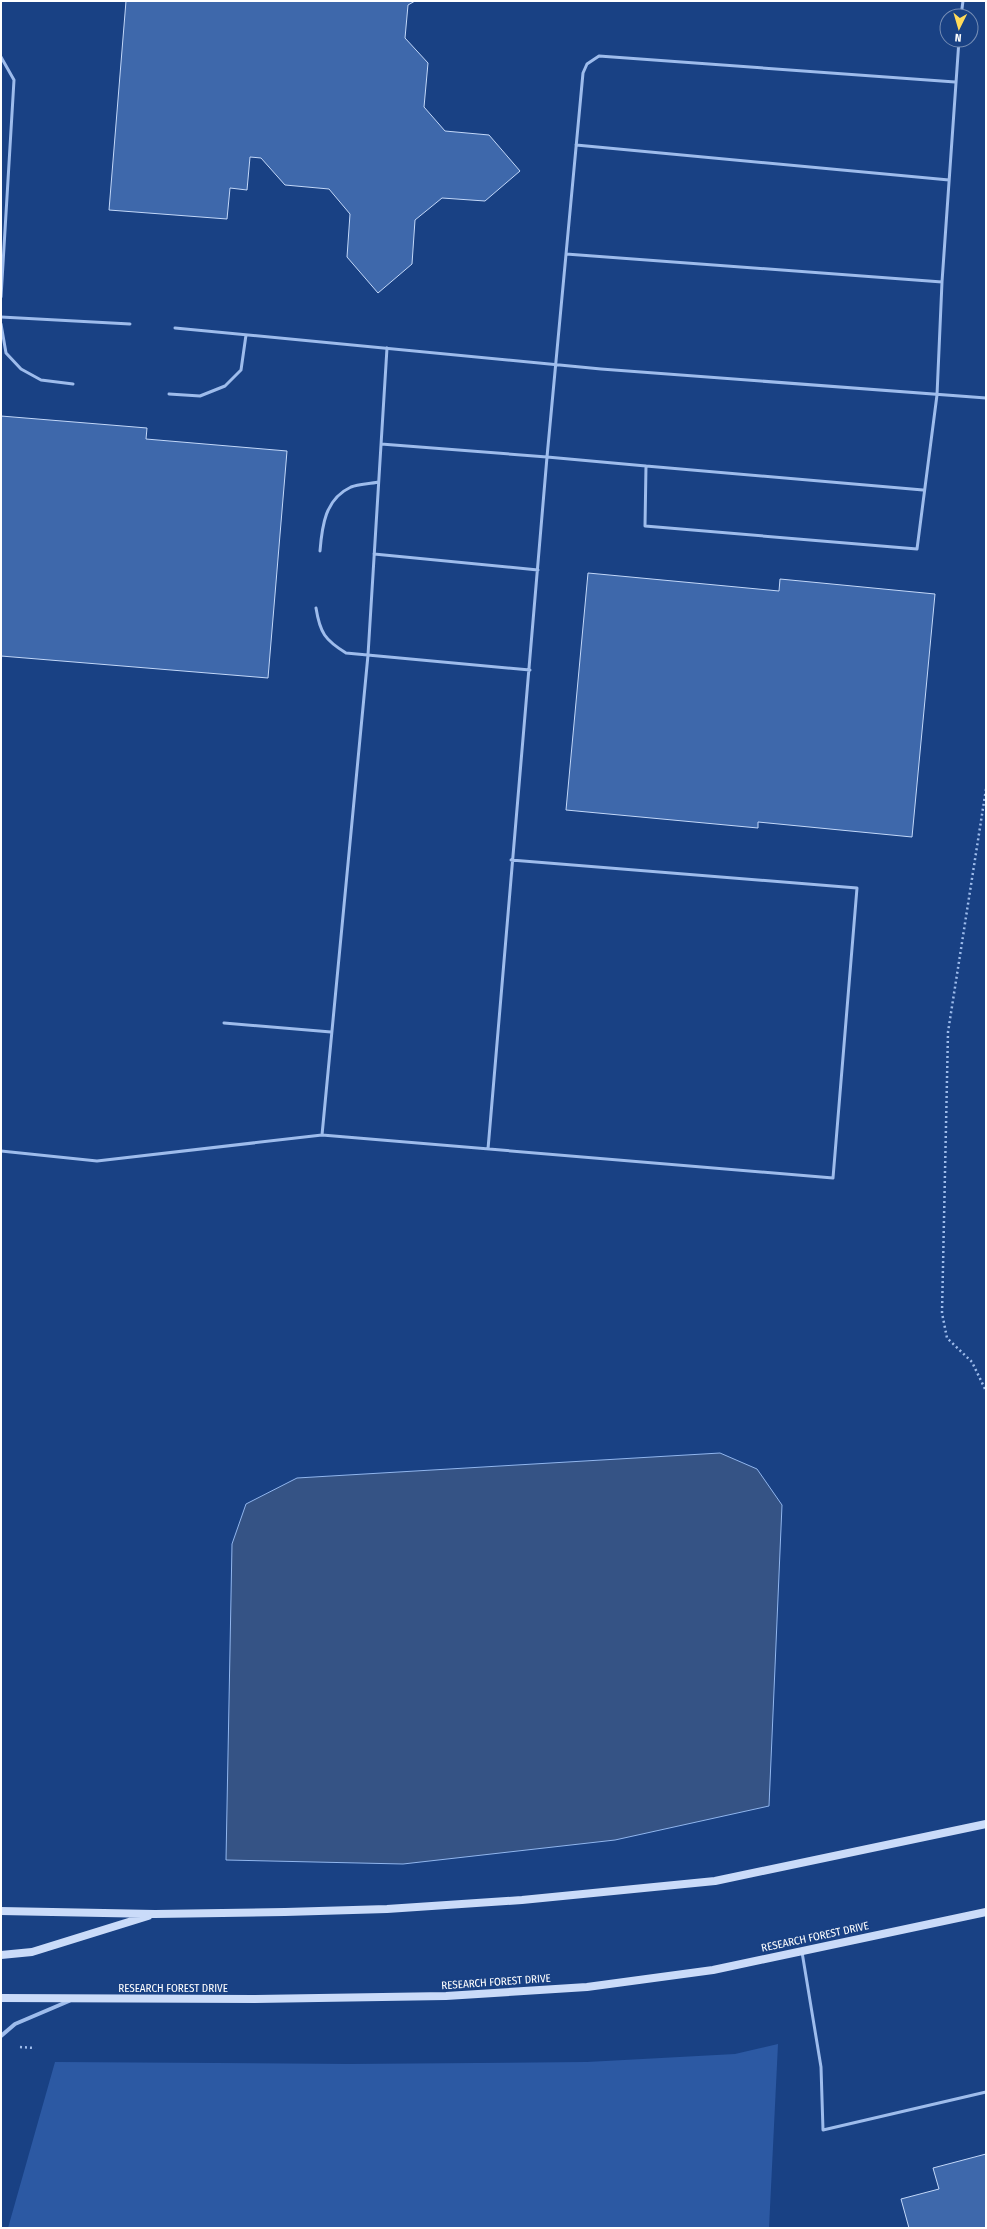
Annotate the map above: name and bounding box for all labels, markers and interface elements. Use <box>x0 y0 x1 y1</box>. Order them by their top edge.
north arrow <box>939 8 979 48</box>
text: N <box>954 31 962 44</box>
street label: RESEARCH FOREST DRIVE <box>760 1919 870 1955</box>
street label: RESEARCH FOREST DRIVE <box>441 1972 551 1992</box>
street label: RESEARCH FOREST DRIVE <box>118 1982 228 1995</box>

